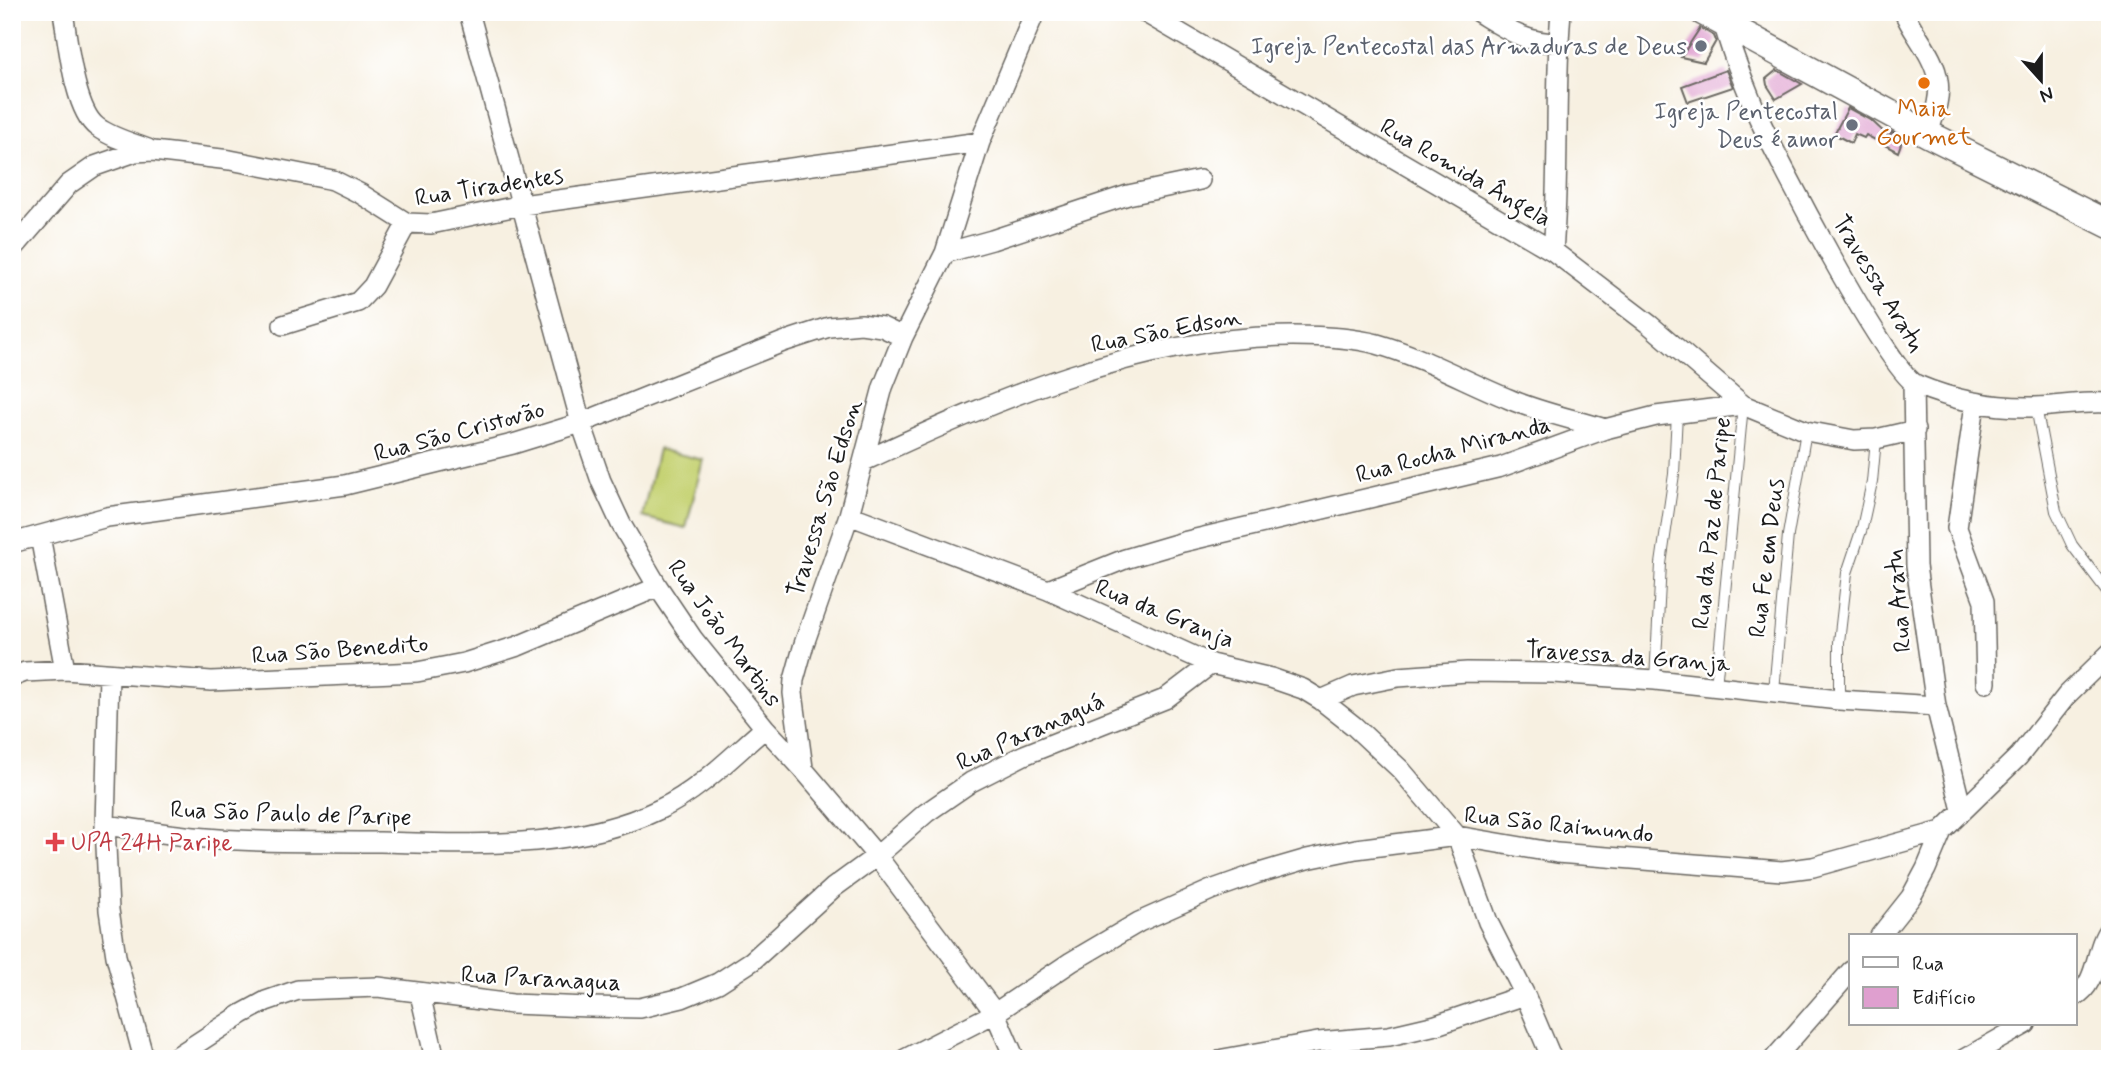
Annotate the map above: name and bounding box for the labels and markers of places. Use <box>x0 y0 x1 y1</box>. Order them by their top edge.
place label: Igreja Pentecostal das Armaduras de Deus <box>1251 32 1687 63</box>
marker: Igreja Pentecostal das Armaduras de Deus <box>1693 38 1709 54</box>
marker: Maia Gourmet <box>1916 75 1932 91</box>
place label: Maia Gourmet <box>1876 94 1972 153</box>
place label: Igreja Pentecostal Deus é amor <box>1654 97 1838 156</box>
marker: Igreja Pentecostal Deus é amor <box>1844 117 1860 133</box>
place label: UPA 24H Paripe <box>71 828 233 859</box>
marker: UPA 24H Paripe <box>45 832 65 852</box>

